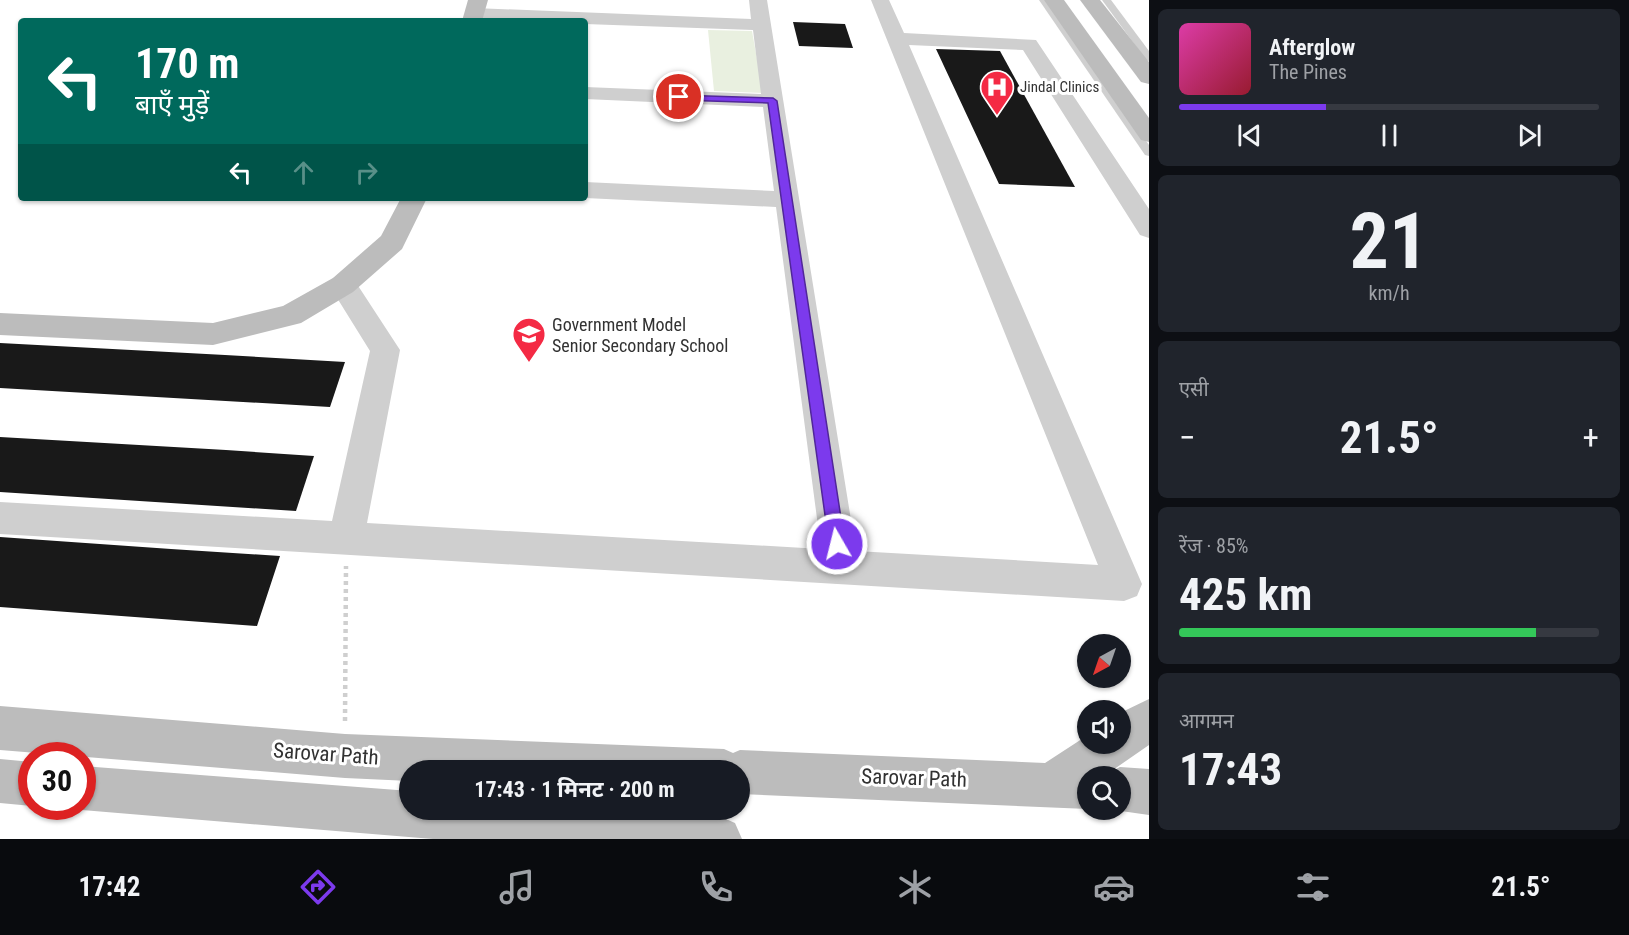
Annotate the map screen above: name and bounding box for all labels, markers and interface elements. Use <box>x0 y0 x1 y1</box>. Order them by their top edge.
text: Afterglow <box>1269 35 1355 60</box>
text: 170 m <box>135 39 240 88</box>
icon: left <box>36 42 114 120</box>
text: The Pines <box>1269 60 1347 84</box>
hospital icon: Jindal Clinics <box>979 69 1015 116</box>
pin <box>653 71 704 122</box>
place label: Jindal Clinics <box>1020 78 1099 96</box>
icon: arrive <box>662 80 695 113</box>
text: बाएँ मुड़ें <box>135 89 209 121</box>
icon: previous <box>1233 119 1266 152</box>
icon: pause <box>1373 119 1406 152</box>
icon: next <box>1513 119 1546 152</box>
icon: left <box>224 156 257 189</box>
icon: ahead <box>287 156 320 189</box>
icon: right <box>350 156 383 189</box>
text: 21 <box>1350 196 1428 287</box>
text: km/h <box>1368 281 1410 305</box>
place label: Government Model Senior Secondary School <box>552 314 728 356</box>
school or university icon: Government Model Senior Secondary School <box>511 316 547 363</box>
text: एसी <box>1179 377 1209 401</box>
text: 21.5° <box>1340 411 1438 464</box>
text: − <box>1179 418 1196 457</box>
text: + <box>1583 418 1599 457</box>
position arrow <box>805 512 869 576</box>
text: रेंज · 85% <box>1179 534 1248 558</box>
text: 425 km <box>1179 568 1312 621</box>
north arrow <box>1077 634 1131 688</box>
map controls <box>1077 634 1131 820</box>
button: sound <box>1077 700 1131 754</box>
text: आगमन <box>1179 709 1234 733</box>
street label: Sarovar Path <box>273 738 379 770</box>
speed limit sign: 30 <box>18 742 96 820</box>
text: 17:43 <box>1179 743 1282 796</box>
street label: Sarovar Path <box>861 764 967 792</box>
button: search <box>1077 766 1131 820</box>
text: 17:43 · 1 मिनट · 200 m <box>474 777 675 802</box>
icon: directions <box>297 866 339 908</box>
icon: music <box>496 866 538 908</box>
icon: phone <box>695 866 737 908</box>
icon: climate <box>894 866 936 908</box>
icon: car <box>1093 866 1135 908</box>
icon: filters <box>1292 866 1334 908</box>
text: 17:42 <box>78 871 140 903</box>
text: 21.5° <box>1491 871 1551 903</box>

